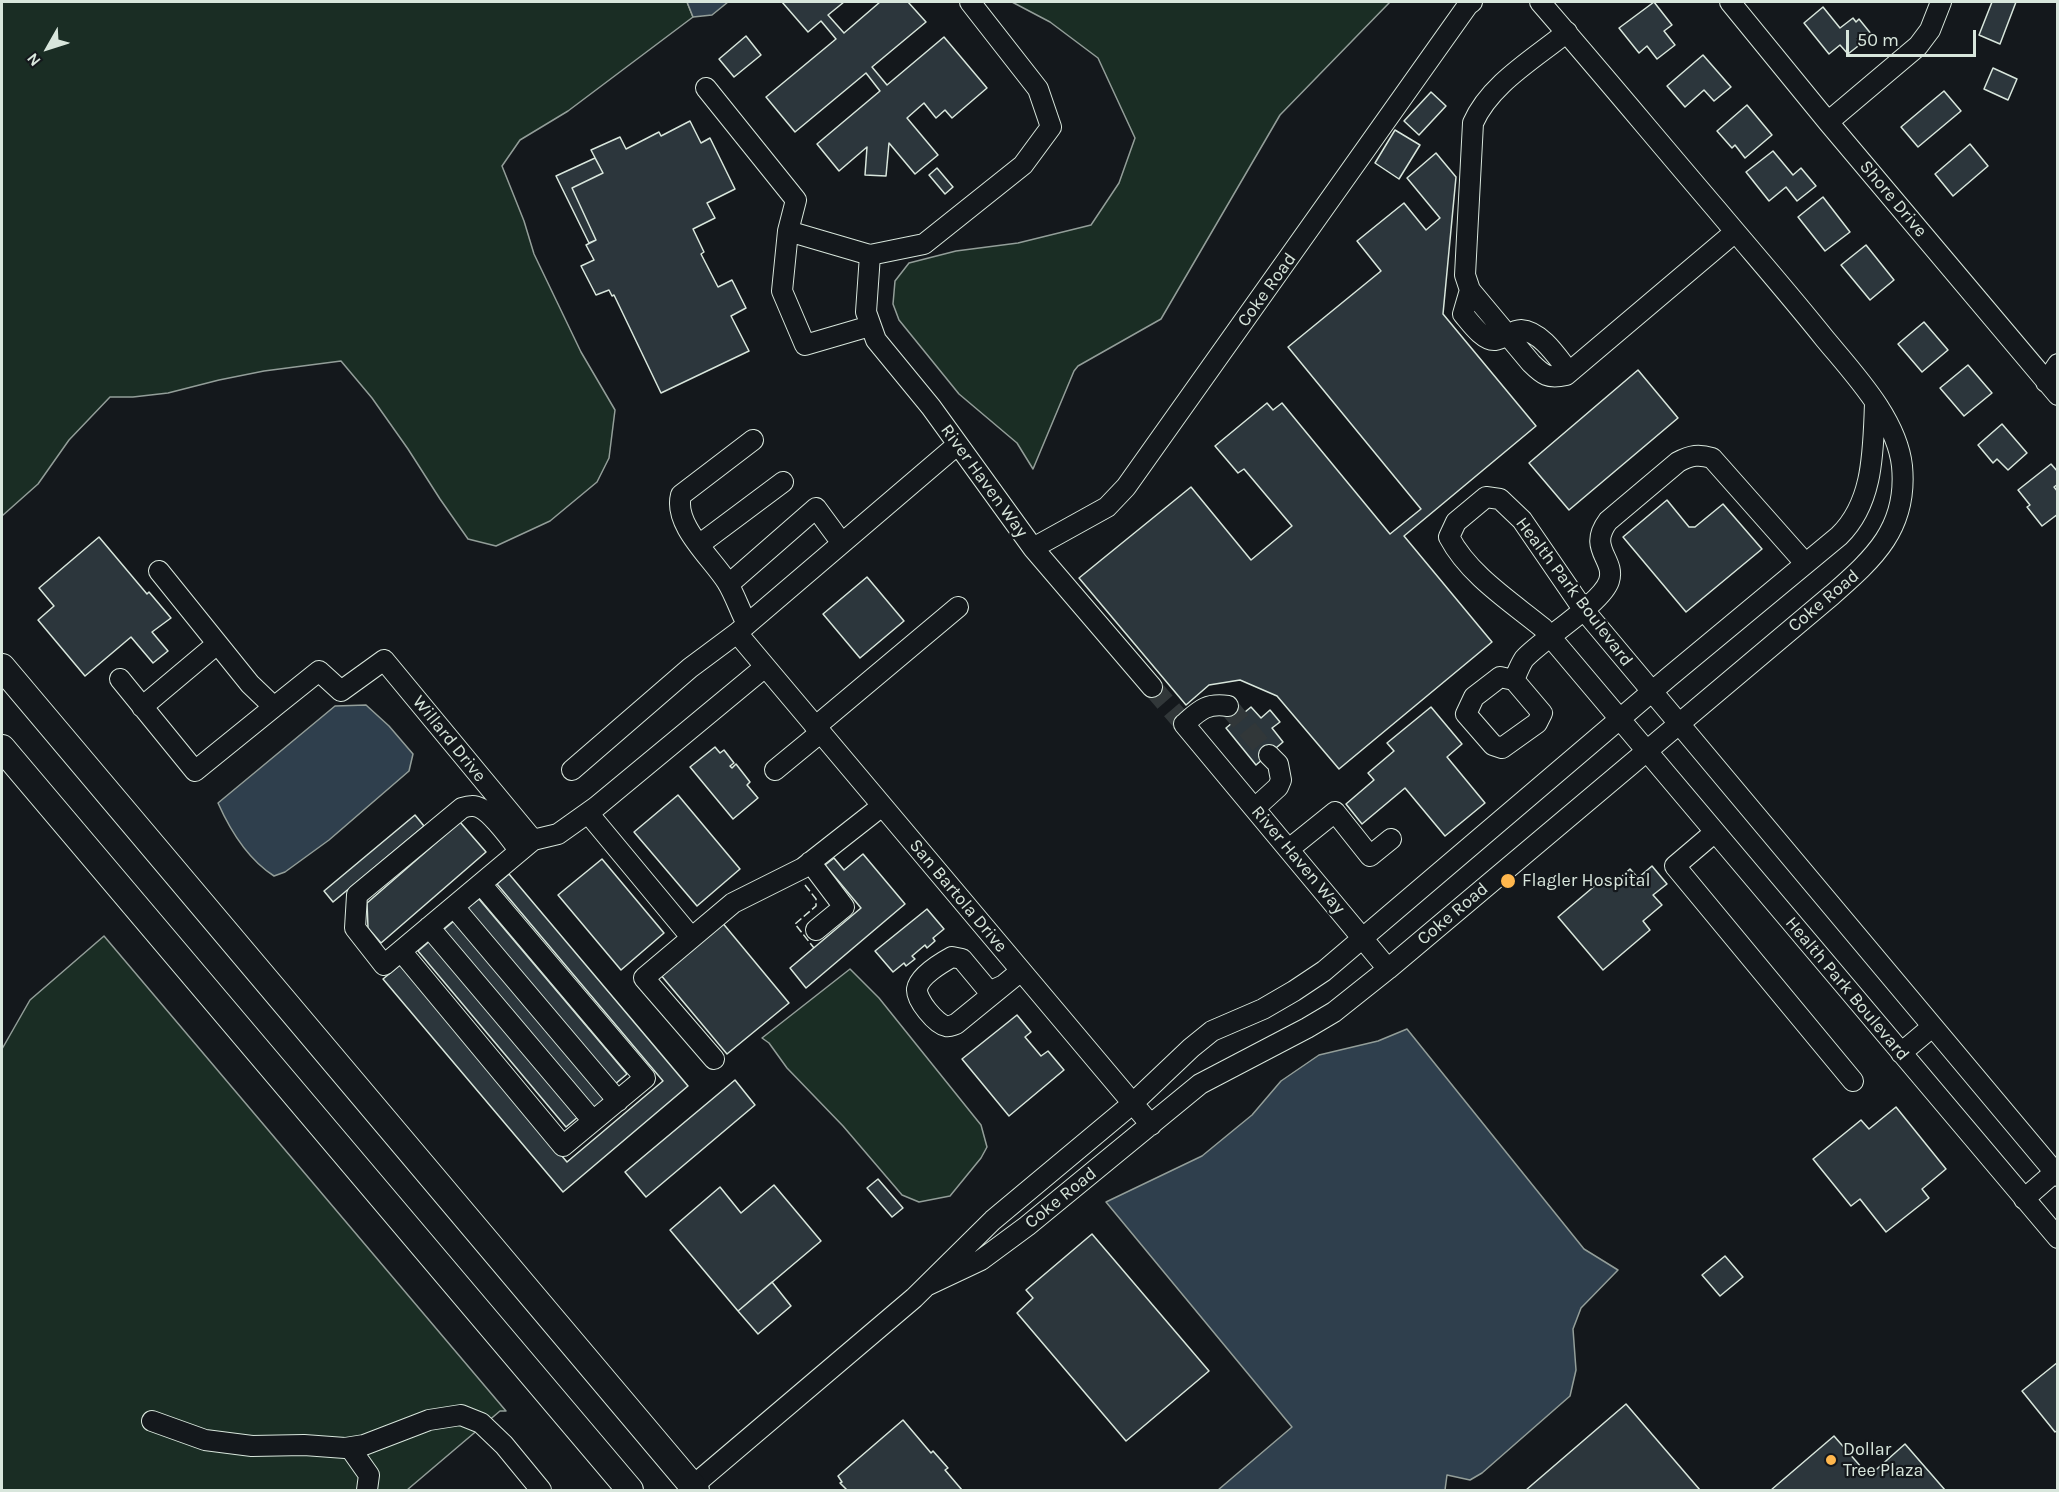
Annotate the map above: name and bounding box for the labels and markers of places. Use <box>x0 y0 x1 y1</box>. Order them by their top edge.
place label: Flagler Hospital <box>1522 870 1651 892</box>
marker: Flagler Hospital <box>1499 872 1517 890</box>
place label: Dollar Tree Plaza <box>1843 1439 1923 1482</box>
marker: Dollar Tree Plaza <box>1824 1453 1838 1467</box>

